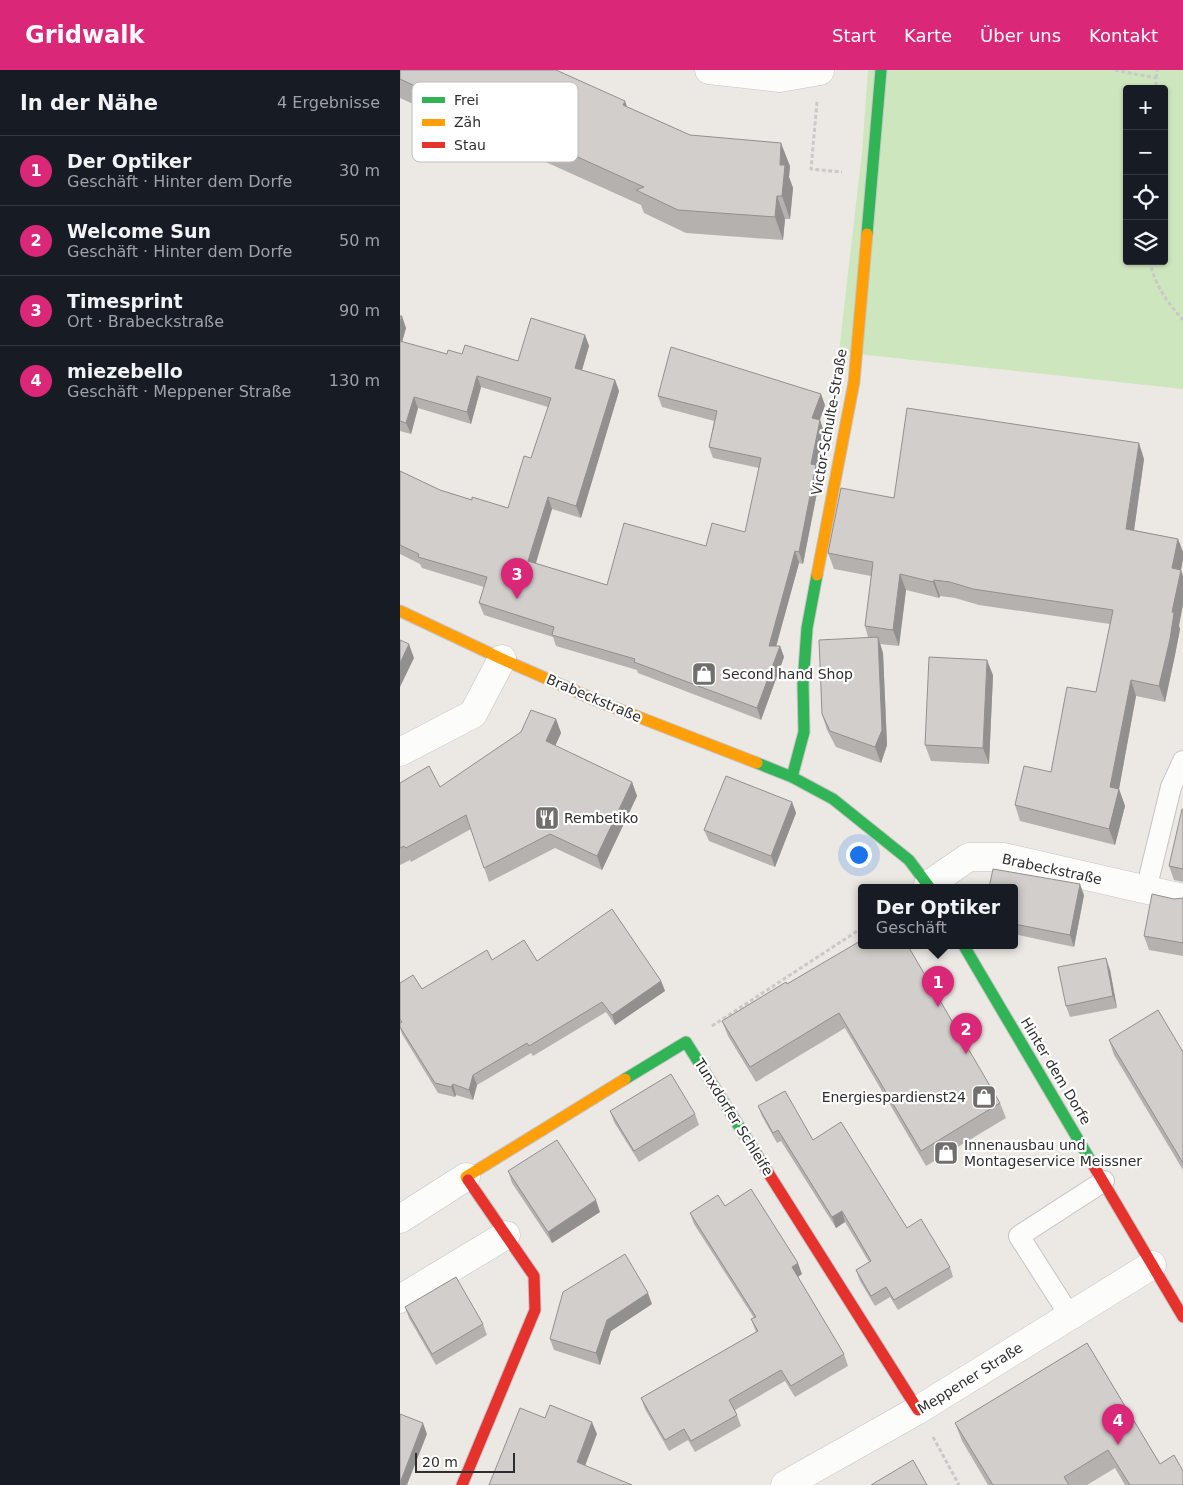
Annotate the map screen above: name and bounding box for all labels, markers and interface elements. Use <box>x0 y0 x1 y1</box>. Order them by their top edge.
text: Gridwalk <box>25 21 145 49</box>
text: Start <box>832 25 876 46</box>
text: Karte <box>904 25 952 46</box>
text: Über uns <box>980 25 1061 46</box>
text: Kontakt <box>1089 25 1158 46</box>
legend <box>412 82 578 162</box>
map controls <box>1123 85 1168 265</box>
button: + <box>1123 85 1168 130</box>
text: In der Nähe <box>20 91 158 115</box>
text: Frei <box>454 92 479 108</box>
text: 4 Ergebnisse <box>277 93 380 112</box>
text: Zäh <box>454 114 481 130</box>
button: − <box>1123 130 1168 175</box>
text: Stau <box>454 137 486 153</box>
text: Der Optiker <box>67 150 191 172</box>
text: 1 <box>30 161 42 180</box>
text: 30 m <box>339 161 380 180</box>
text: Geschäft · Hinter dem Dorfe <box>67 172 292 191</box>
button: locate <box>1123 175 1168 220</box>
text: Welcome Sun <box>67 220 211 242</box>
button: layers <box>1123 220 1168 265</box>
text: 2 <box>30 231 42 250</box>
text: 50 m <box>339 231 380 250</box>
text: Geschäft · Hinter dem Dorfe <box>67 242 292 261</box>
text: Timesprint <box>67 290 183 312</box>
text: 3 <box>30 301 42 320</box>
text: 90 m <box>339 301 380 320</box>
text: Ort · Brabeckstraße <box>67 312 224 331</box>
street label: Victor-Schulte-Straße <box>808 348 850 496</box>
text: miezebello <box>67 360 183 382</box>
text: 4 <box>30 371 42 390</box>
text: 130 m <box>329 371 380 390</box>
text: Geschäft · Meppener Straße <box>67 382 291 401</box>
pin: 3 <box>501 558 533 599</box>
shop icon: Second hand Shop <box>691 661 717 687</box>
place label: Second hand Shop <box>722 666 853 682</box>
street label: Brabeckstraße <box>544 671 644 725</box>
restaurant icon: Rembetiko <box>534 805 560 831</box>
place label: Rembetiko <box>564 810 638 826</box>
your location <box>846 842 872 868</box>
street label: Brabeckstraße <box>1001 851 1103 887</box>
popup <box>858 884 1018 949</box>
text: Der Optiker <box>876 896 1000 918</box>
text: Geschäft <box>876 918 947 937</box>
pin: 1 <box>922 966 954 1007</box>
pin: 2 <box>950 1013 982 1054</box>
street label: Hinter dem Dorfe <box>1018 1015 1094 1127</box>
street label: Tunxdorfer Schleife <box>691 1055 777 1178</box>
shop icon: Energiespardienst24 <box>971 1084 997 1110</box>
place label: Energiespardienst24 <box>822 1089 966 1105</box>
place label: Innenausbau und Montageservice Meissner <box>964 1137 1142 1169</box>
shop icon: Innenausbau und Montageservice Meissner <box>933 1140 959 1166</box>
street label: Meppener Straße <box>914 1339 1026 1417</box>
pin: 4 <box>1102 1404 1134 1445</box>
scale bar <box>415 1450 515 1473</box>
text: 20 m <box>422 1454 458 1470</box>

